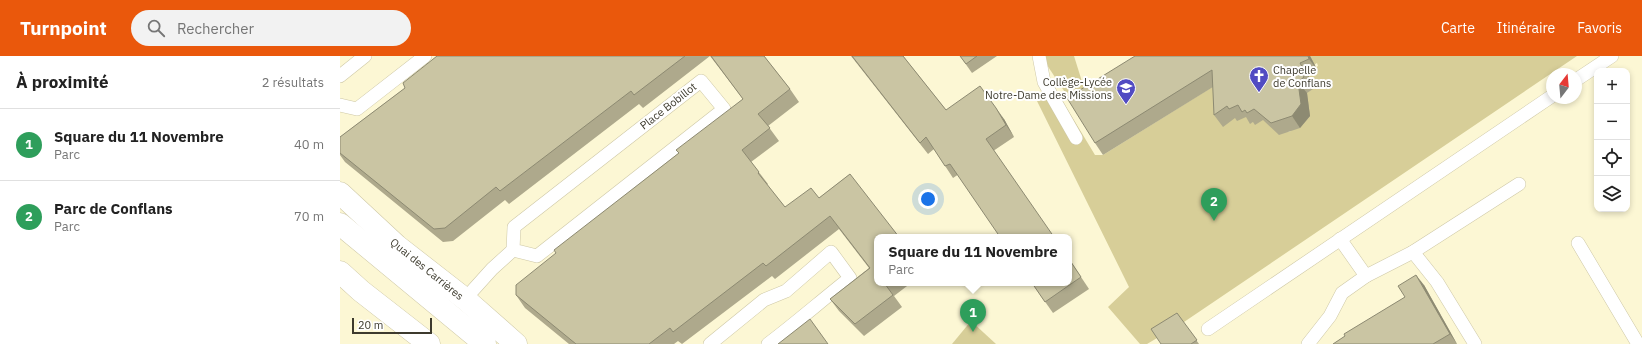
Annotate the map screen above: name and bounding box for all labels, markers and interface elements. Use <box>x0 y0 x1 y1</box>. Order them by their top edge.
search box <box>131 10 411 46</box>
text: Turnpoint <box>20 16 107 40</box>
icon: search <box>145 17 167 39</box>
text: Rechercher <box>177 19 254 38</box>
text: Carte <box>1441 19 1475 37</box>
text: Itinéraire <box>1497 19 1555 37</box>
text: Favoris <box>1577 19 1622 37</box>
place label: Chapelle de Conflans <box>1273 63 1331 90</box>
church icon: Chapelle de Conflans <box>1248 65 1270 93</box>
north arrow <box>1546 68 1582 104</box>
map controls <box>1594 68 1630 212</box>
button: + <box>1594 68 1630 104</box>
text: À proximité <box>16 71 109 93</box>
text: 2 résultats <box>262 74 324 91</box>
place label: Collège-Lycée Notre-Dame des Missions <box>985 75 1112 102</box>
school or university icon: Collège-Lycée Notre-Dame des Missions <box>1115 77 1137 105</box>
street label: Place Bobillot <box>637 79 699 132</box>
button: − <box>1594 104 1630 140</box>
text: Square du 11 Novembre <box>54 127 224 146</box>
text: 1 <box>25 136 33 153</box>
text: 40 m <box>294 136 324 153</box>
button: locate <box>1594 140 1630 176</box>
text: Parc <box>54 146 80 163</box>
button: layers <box>1594 176 1630 212</box>
pin: 2 <box>1201 188 1227 221</box>
your location <box>918 189 938 209</box>
text: Parc de Conflans <box>54 199 173 218</box>
text: 2 <box>25 208 33 225</box>
text: 70 m <box>294 208 324 225</box>
text: Parc <box>54 218 80 235</box>
popup <box>874 234 1072 286</box>
street label: Quai des Carrières <box>387 235 467 303</box>
text: Square du 11 Novembre <box>888 242 1058 261</box>
text: Parc <box>888 261 914 278</box>
pin: 1 <box>960 299 986 332</box>
scale bar <box>352 316 432 335</box>
text: 20 m <box>358 318 383 332</box>

